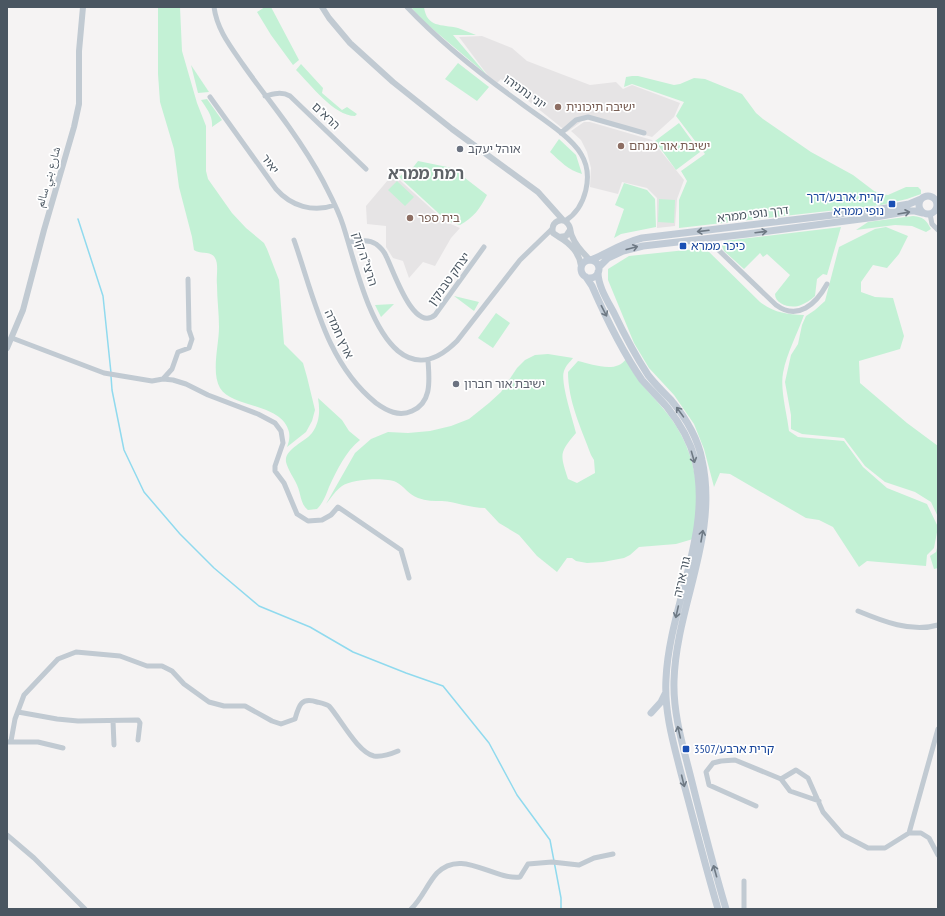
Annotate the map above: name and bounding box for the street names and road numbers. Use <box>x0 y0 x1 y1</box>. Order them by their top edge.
street label: יוני נתניהו <box>501 71 550 112</box>
street label: הרא"ם <box>309 99 343 133</box>
street label: شارع بني سالم <box>32 145 66 210</box>
street label: יאיר <box>258 151 282 176</box>
street label: דרך נופי ממרא <box>716 202 790 225</box>
street label: הרצי"ה קוק <box>350 230 381 288</box>
street label: יצחק טבנקין <box>424 249 473 308</box>
street label: ארץ חמדה <box>322 307 357 361</box>
street label: גור אריה <box>670 555 694 599</box>

